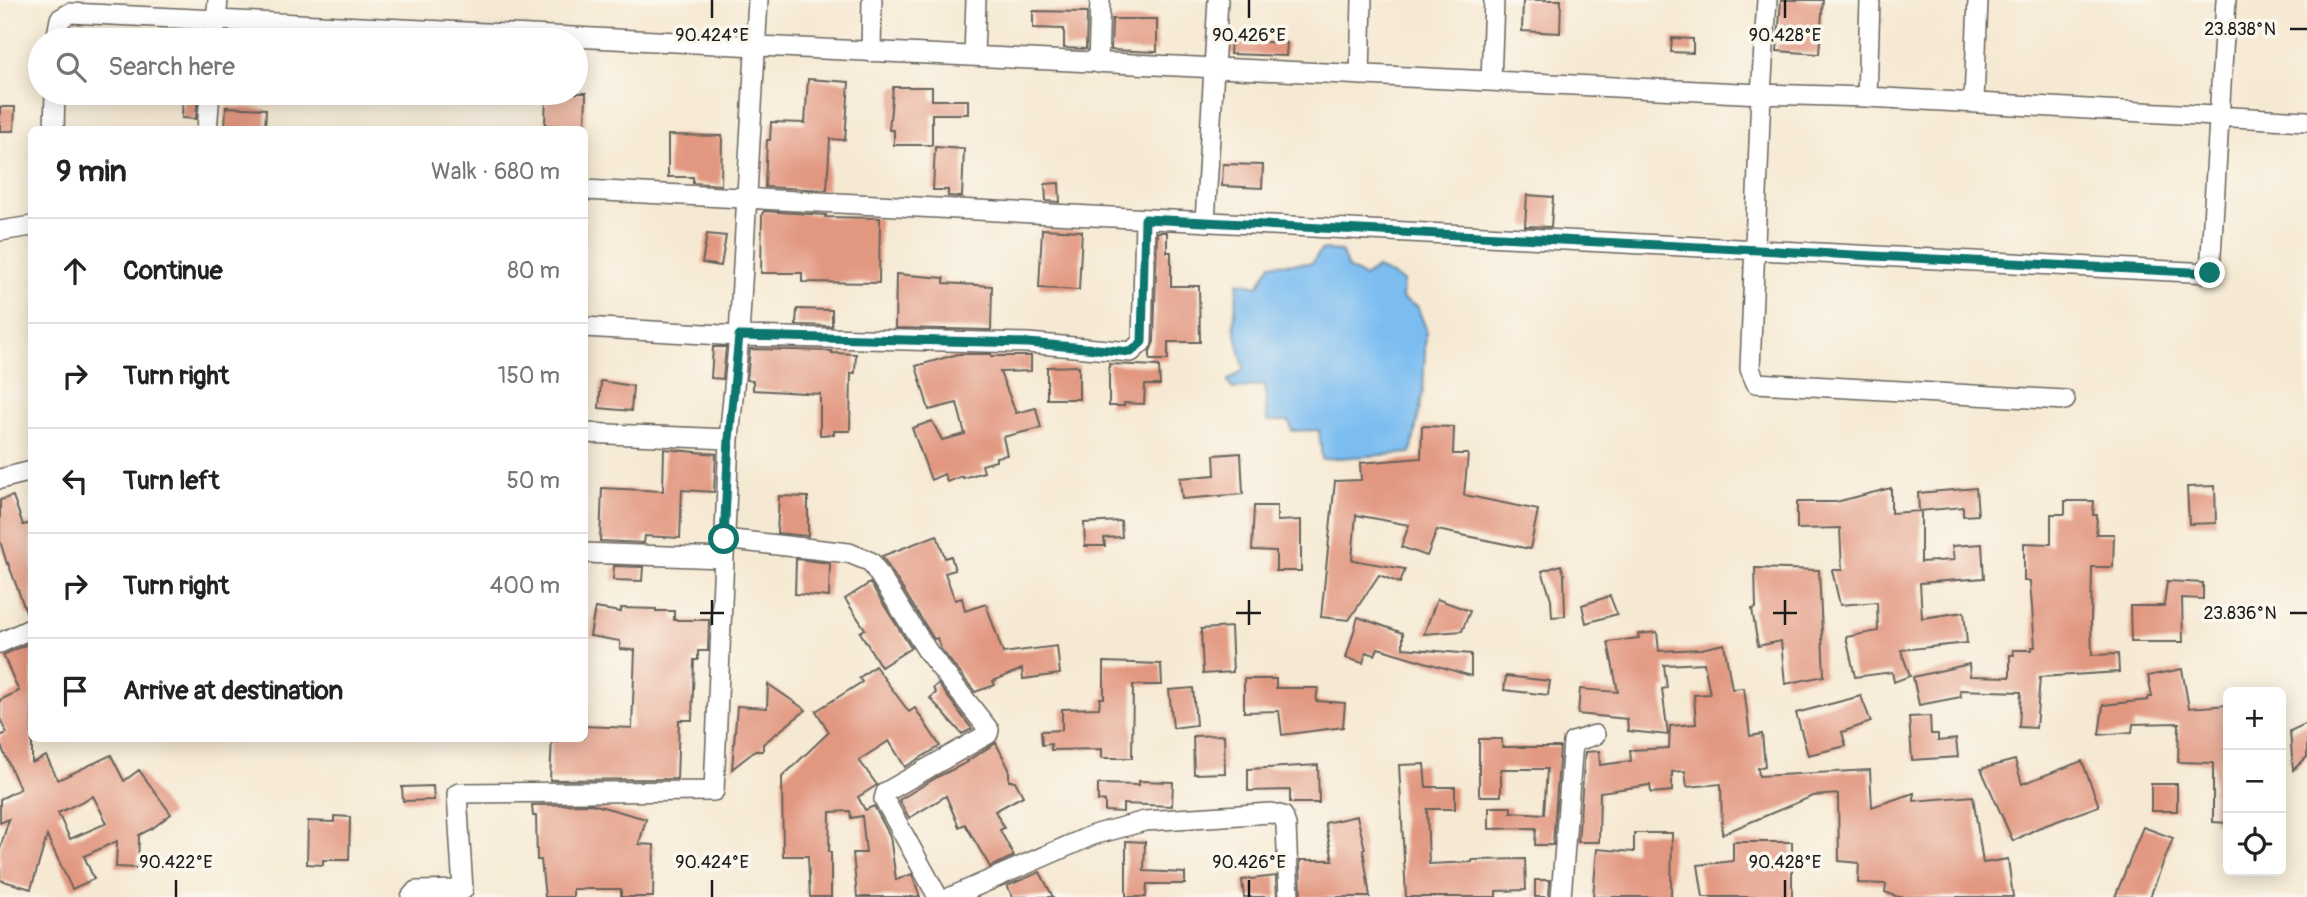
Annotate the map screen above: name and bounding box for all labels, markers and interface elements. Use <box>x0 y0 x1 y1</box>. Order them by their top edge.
text: 23.838°N <box>2204 18 2276 41</box>
text: 90.424°E <box>675 24 749 47</box>
text: 90.426°E <box>1212 24 1286 47</box>
text: 90.428°E <box>1749 24 1821 47</box>
search box <box>28 28 588 105</box>
icon: search <box>52 48 90 86</box>
text: Search here <box>108 51 235 83</box>
text: 9 min <box>56 153 127 190</box>
text: Walk · 680 m <box>431 157 560 186</box>
icon: ahead <box>56 252 94 290</box>
text: Continue <box>123 255 223 287</box>
text: 80 m <box>507 256 560 285</box>
route end <box>2194 257 2225 288</box>
icon: right <box>56 357 94 395</box>
text: Turn right <box>123 360 229 392</box>
text: 150 m <box>497 361 560 390</box>
icon: left <box>56 462 94 500</box>
text: Turn left <box>123 465 219 497</box>
text: 50 m <box>506 466 560 495</box>
route start <box>708 523 739 554</box>
icon: right <box>56 567 94 605</box>
text: Turn right <box>123 570 229 602</box>
text: 400 m <box>490 571 560 600</box>
text: 23.836°N <box>2203 602 2277 625</box>
icon: arrive <box>56 672 94 710</box>
text: Arrive at destination <box>123 675 343 707</box>
map controls <box>2223 687 2286 876</box>
button: + <box>2223 687 2286 750</box>
button: − <box>2223 750 2286 813</box>
button: locate <box>2223 813 2286 876</box>
text: 90.422°E <box>139 851 213 874</box>
text: 90.424°E <box>675 851 749 874</box>
text: 90.426°E <box>1212 851 1286 874</box>
text: 90.428°E <box>1749 851 1821 874</box>

